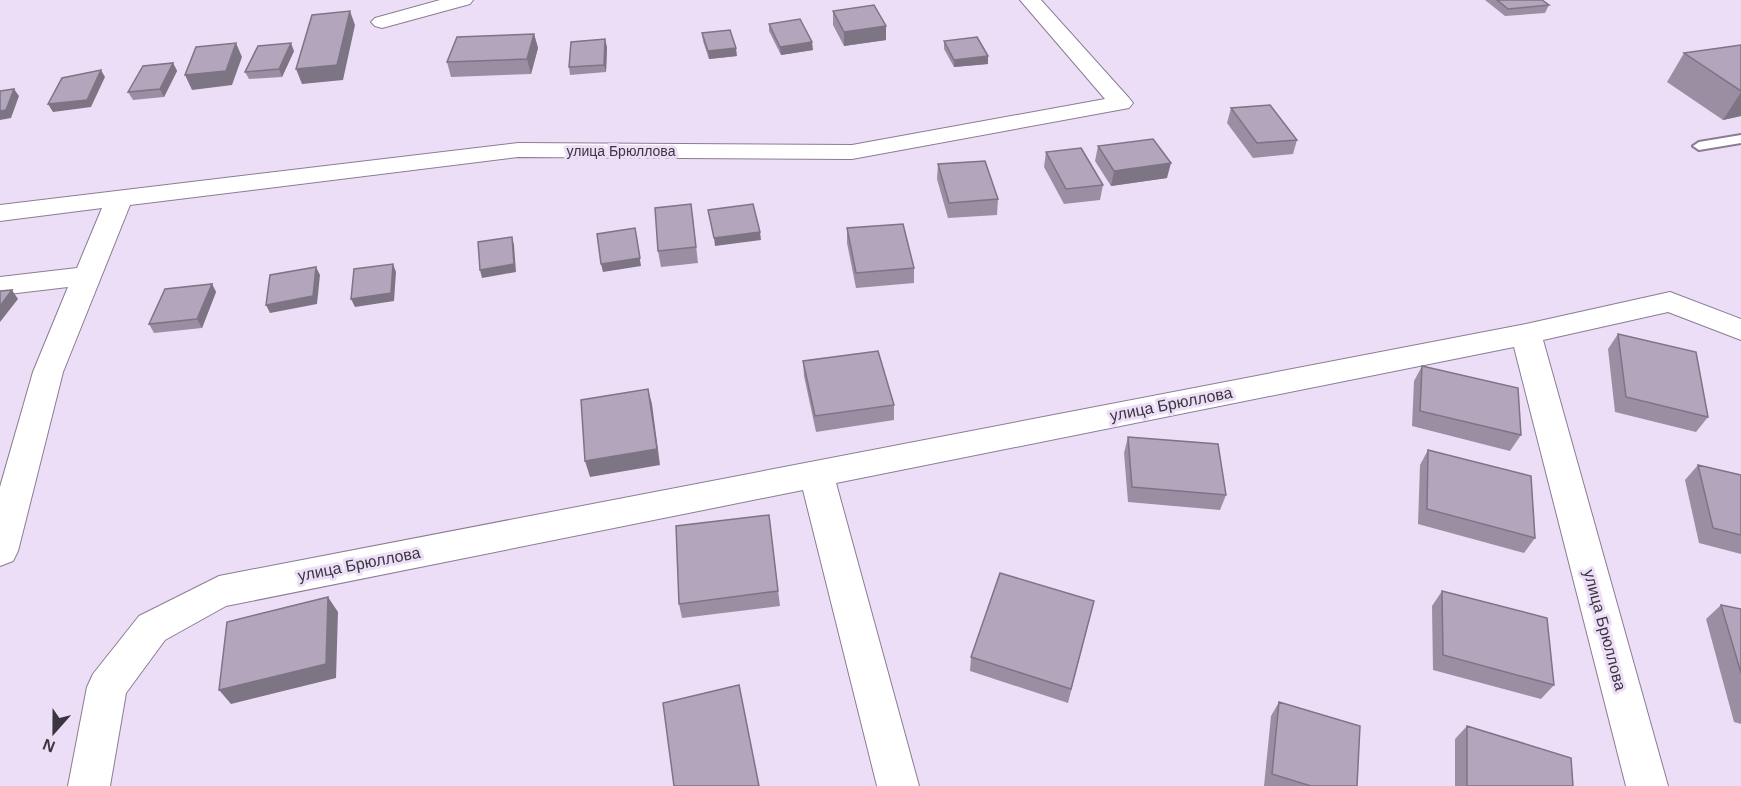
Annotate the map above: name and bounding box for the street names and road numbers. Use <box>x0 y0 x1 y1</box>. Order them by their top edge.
street label: улица Брюллова <box>567 143 676 159</box>
street label: улица Брюллова <box>1108 384 1234 424</box>
street label: улица Брюллова <box>296 544 422 584</box>
street label: улица Брюллова <box>1581 568 1629 692</box>

